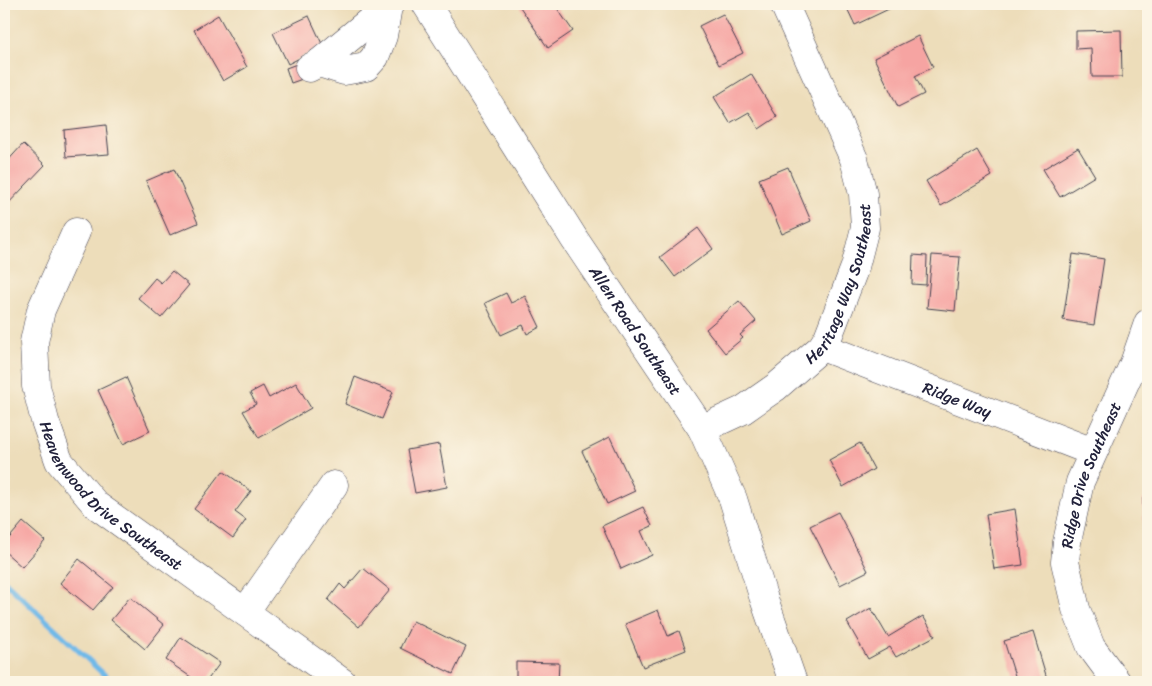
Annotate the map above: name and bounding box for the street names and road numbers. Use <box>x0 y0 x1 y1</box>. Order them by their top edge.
street label: Heritage Way Southeast <box>797 203 880 371</box>
street label: Allen Road Southeast <box>581 259 690 401</box>
street label: Ridge Way <box>918 373 997 426</box>
street label: Ridge Drive Southeast <box>1052 397 1129 550</box>
street label: Heavenwood Drive Southeast <box>32 417 189 578</box>

